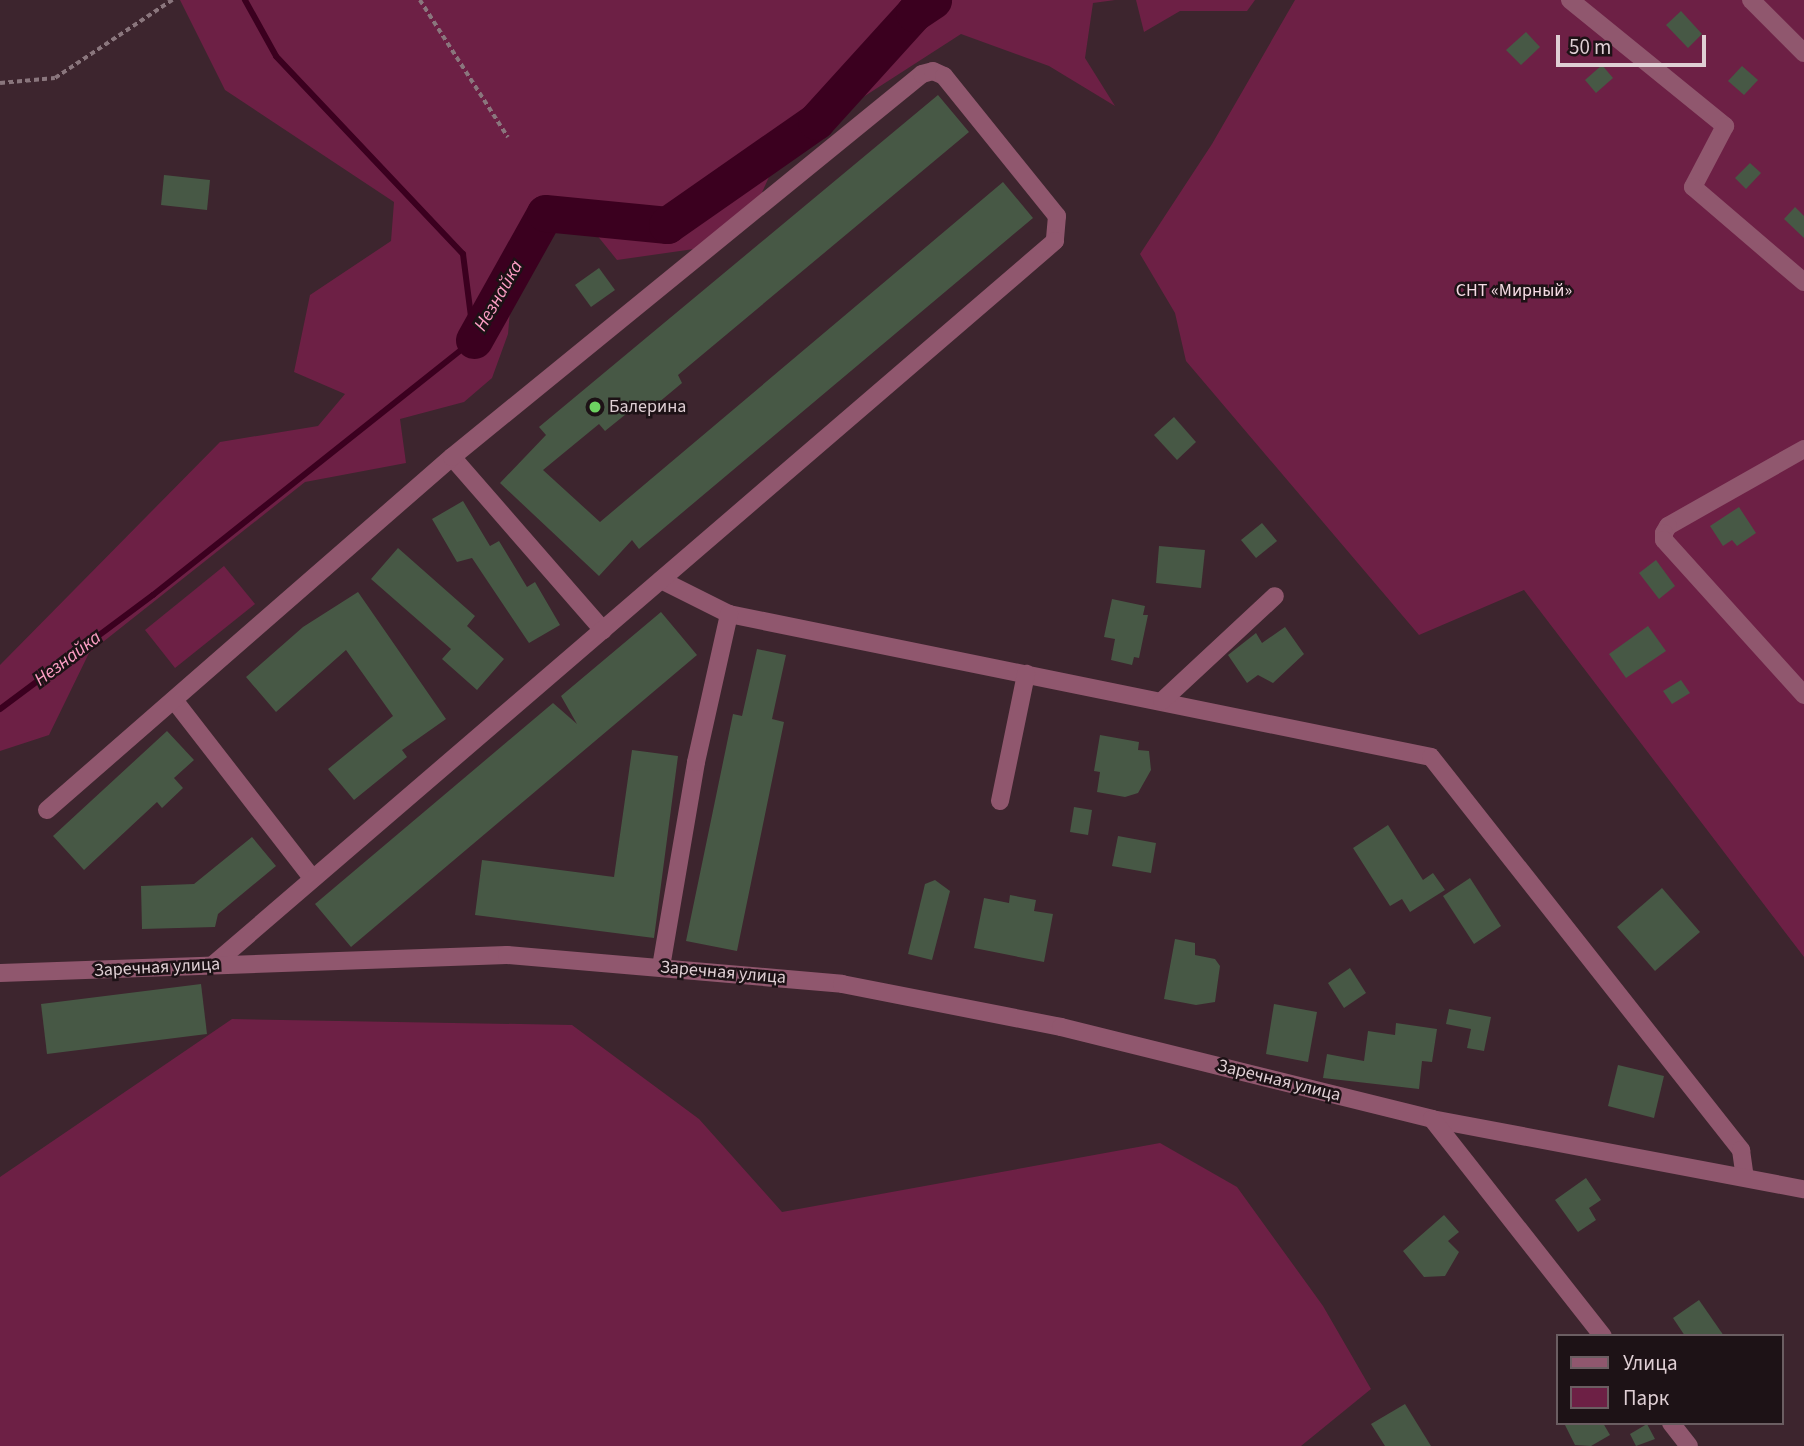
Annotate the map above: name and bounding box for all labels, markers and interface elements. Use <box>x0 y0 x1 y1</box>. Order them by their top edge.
scale bar <box>1559 21 1710 65</box>
text: 50 m <box>1569 32 1611 62</box>
water label: Незнайка <box>470 257 528 335</box>
park label: СНТ «Мирный» <box>1456 280 1572 302</box>
place label: Балерина <box>609 396 686 418</box>
marker: Балерина <box>587 399 603 415</box>
water label: Незнайка <box>30 626 106 692</box>
street label: Заречная улица <box>93 954 221 982</box>
street label: Заречная улица <box>659 957 787 989</box>
street label: Заречная улица <box>1215 1055 1343 1107</box>
legend <box>1556 1334 1783 1425</box>
text: Улица <box>1623 1348 1678 1378</box>
text: Парк <box>1623 1383 1669 1413</box>

